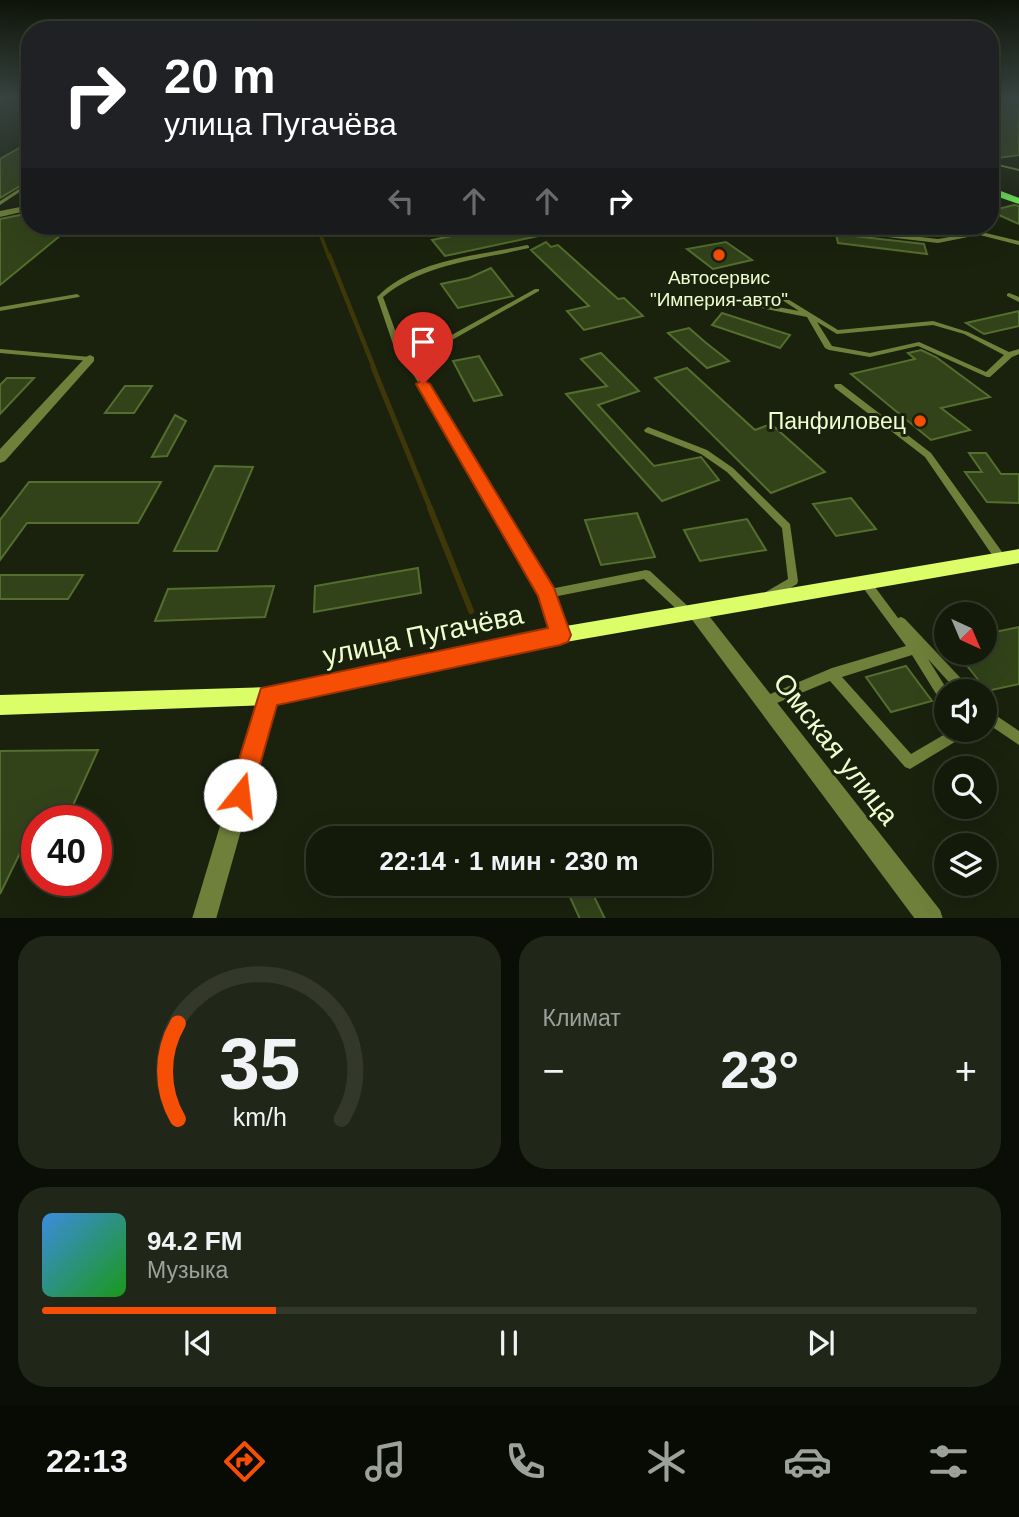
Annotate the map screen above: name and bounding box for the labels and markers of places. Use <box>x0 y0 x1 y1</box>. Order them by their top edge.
marker: Автосервис "Империя-авто" <box>711 247 727 263</box>
place label: Автосервис "Империя-авто" <box>650 267 788 310</box>
pin <box>393 312 453 384</box>
place label: Панфиловец <box>768 408 906 434</box>
marker: Панфиловец <box>912 413 928 429</box>

